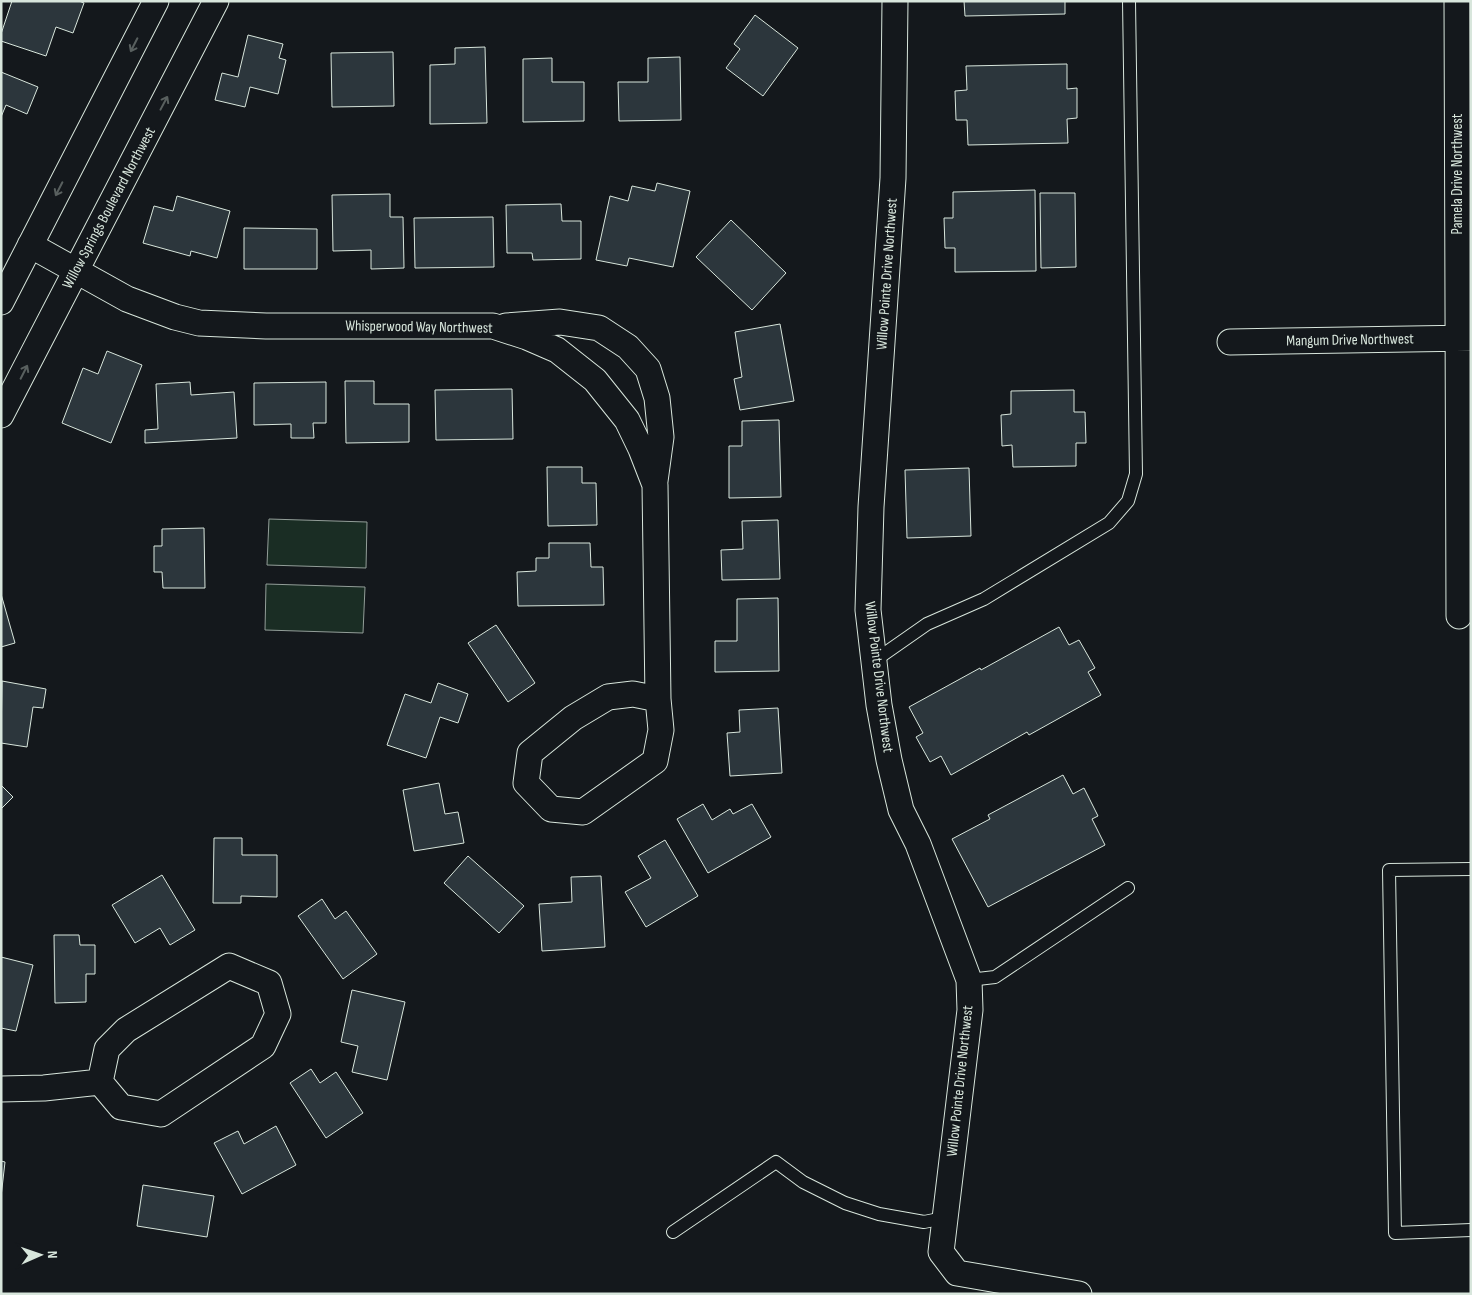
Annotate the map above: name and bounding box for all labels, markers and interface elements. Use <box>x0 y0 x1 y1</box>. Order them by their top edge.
one-way arrow <box>129 37 139 52</box>
one-way arrow <box>159 97 169 111</box>
street label: Pamela Drive Northwest <box>1448 113 1467 234</box>
street label: Willow Springs Boulevard Northwest <box>58 123 160 292</box>
one-way arrow <box>54 181 63 196</box>
street label: Willow Pointe Drive Northwest <box>872 197 902 351</box>
street label: Whisperwood Way Northwest <box>345 316 493 338</box>
street label: Mangum Drive Northwest <box>1286 329 1414 351</box>
one-way arrow <box>20 365 29 380</box>
street label: Willow Pointe Drive Northwest <box>860 600 898 754</box>
street label: Willow Pointe Drive Northwest <box>943 1004 977 1158</box>
north arrow <box>15 1230 65 1280</box>
text: N <box>44 1251 61 1259</box>

